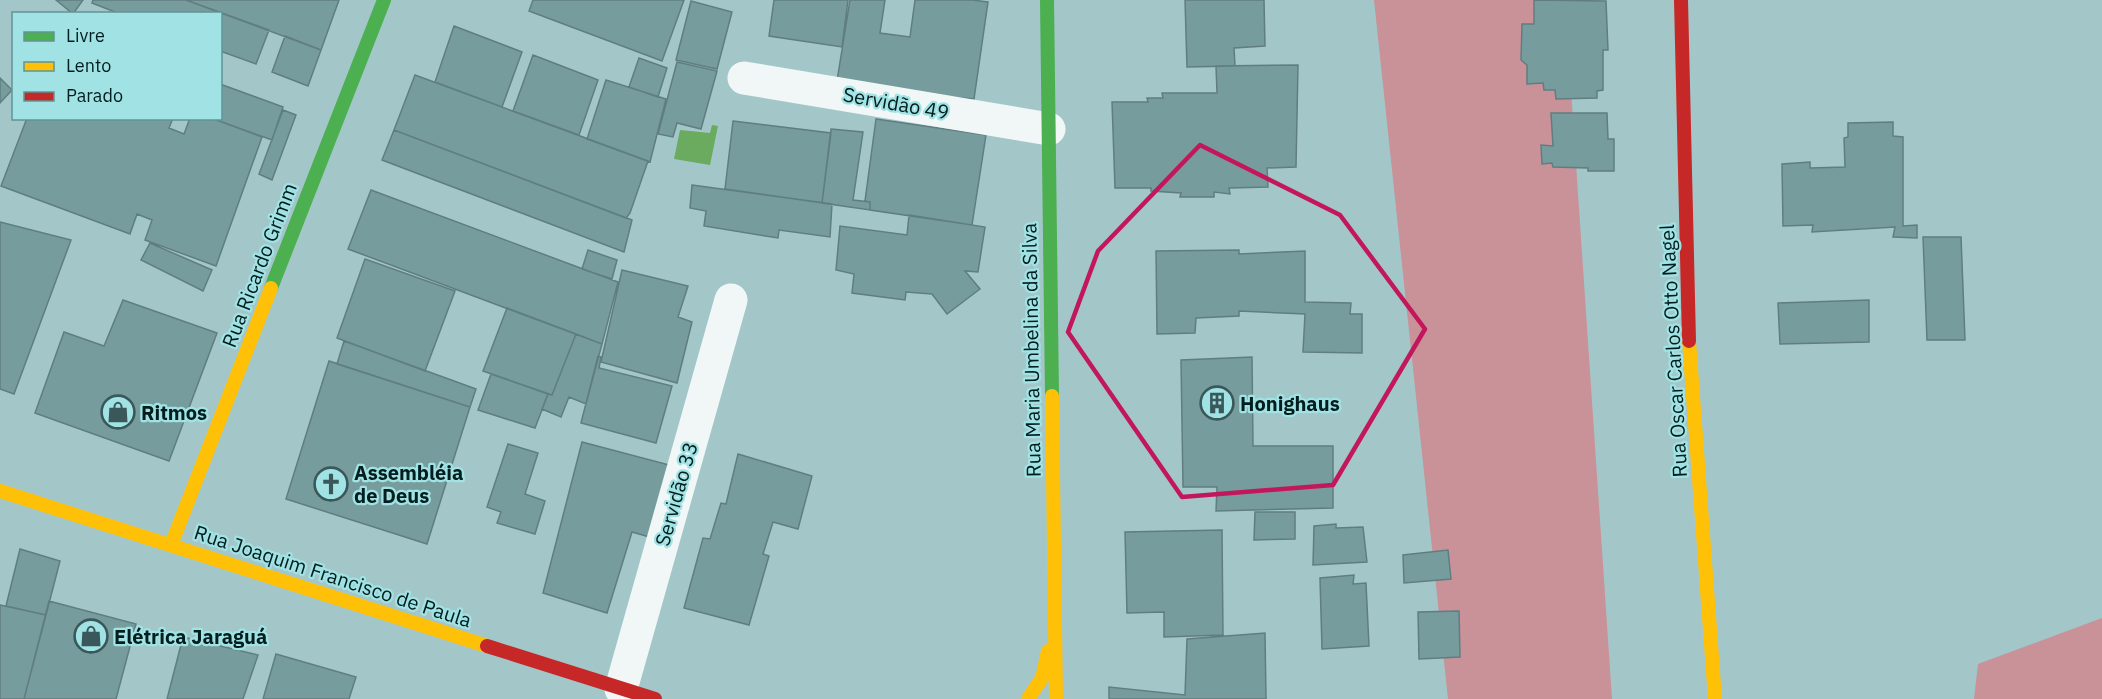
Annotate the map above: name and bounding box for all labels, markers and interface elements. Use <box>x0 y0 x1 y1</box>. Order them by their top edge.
legend <box>12 12 222 120</box>
text: Livre <box>66 24 105 47</box>
text: Lento <box>66 54 111 77</box>
street label: Servidão 49 <box>841 80 951 126</box>
text: Parado <box>66 84 123 107</box>
street label: Rua Ricardo Grimm <box>215 179 303 351</box>
street label: Rua Maria Umbelina da Silva <box>1015 222 1047 477</box>
street label: Rua Oscar Carlos Otto Nagel <box>1653 224 1693 478</box>
building icon: Honighaus <box>1199 385 1235 421</box>
place label: Honighaus <box>1240 390 1340 417</box>
shop icon: Ritmos <box>100 394 136 430</box>
place label: Ritmos <box>141 399 207 426</box>
street label: Servidão 33 <box>648 439 704 549</box>
place label: Assembléia de Deus <box>354 459 463 509</box>
church icon: Assembléia de Deus <box>313 466 349 502</box>
street label: Rua Joaquim Francisco de Paula <box>191 518 475 634</box>
shop icon: Elétrica Jaraguá <box>73 618 109 654</box>
place label: Elétrica Jaraguá <box>114 623 267 650</box>

